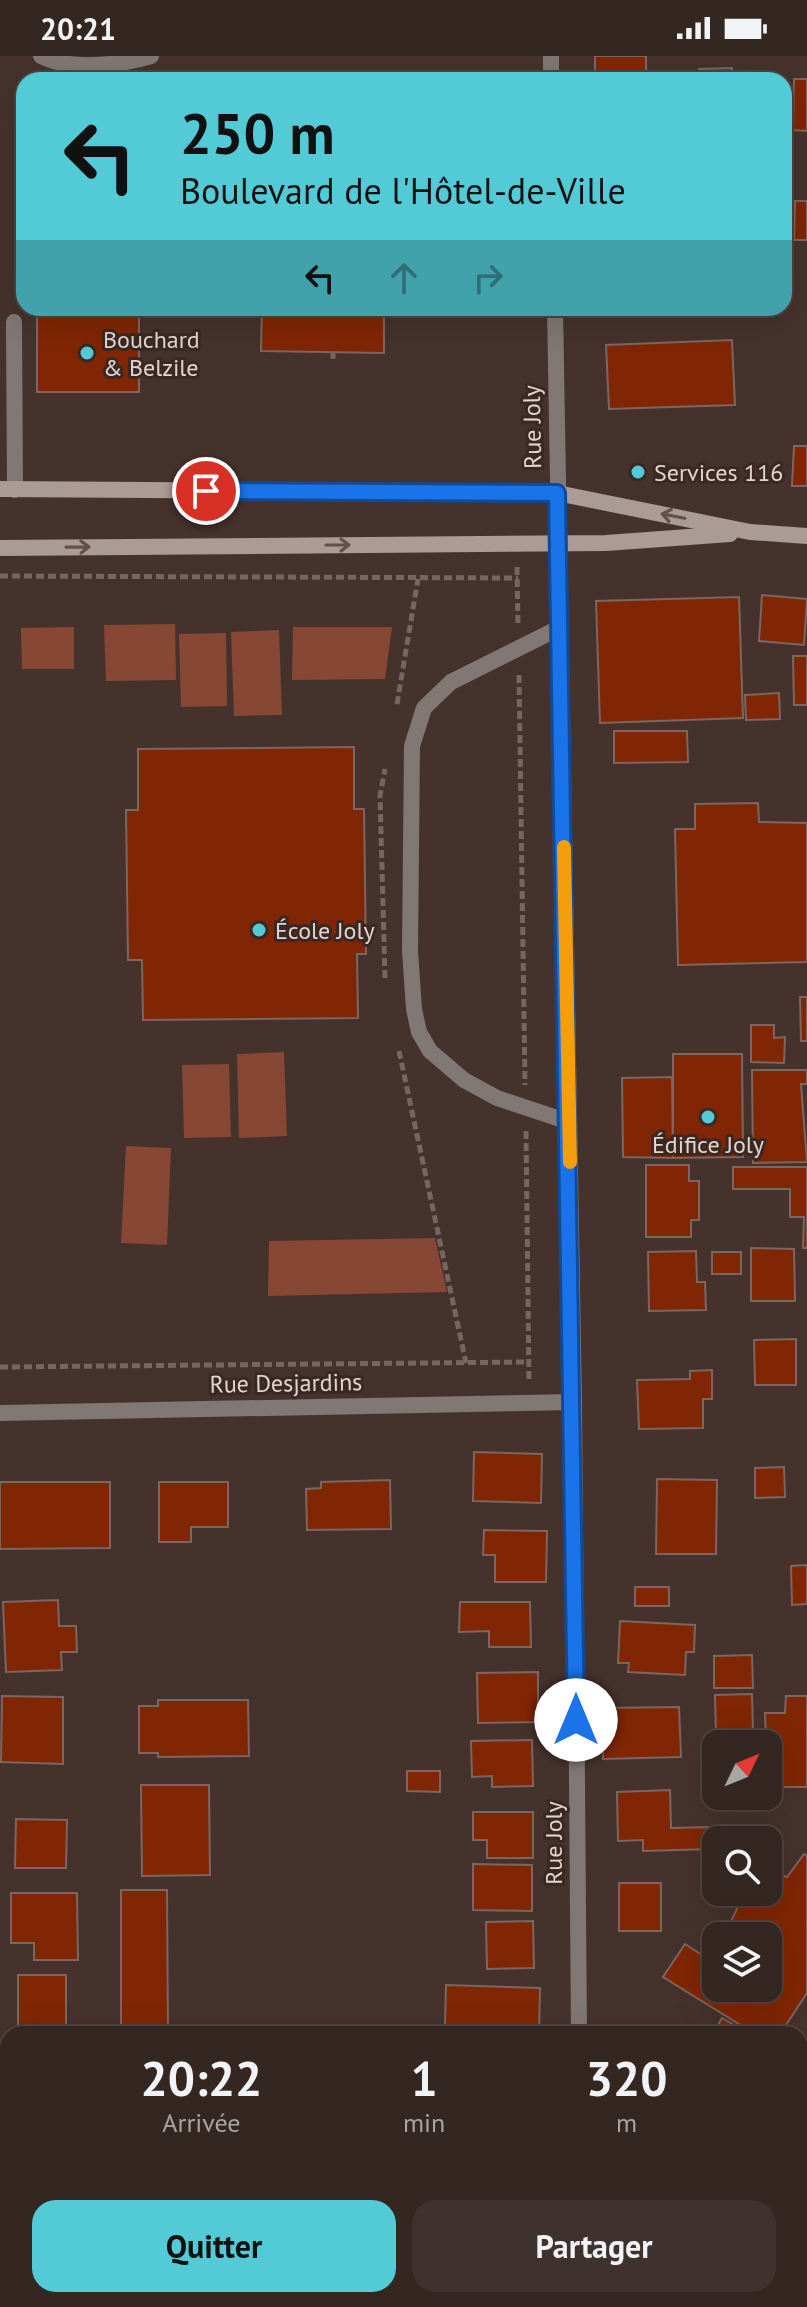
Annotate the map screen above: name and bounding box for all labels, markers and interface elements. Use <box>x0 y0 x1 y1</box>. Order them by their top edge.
text: 20:21 <box>40 9 116 48</box>
text: 250 m <box>180 97 335 169</box>
icon: left <box>48 104 152 208</box>
text: Boulevard de l'Hôtel-de-Ville <box>180 167 626 214</box>
icon: left <box>298 256 342 300</box>
icon: ahead <box>382 256 426 300</box>
icon: right <box>466 256 510 300</box>
place label: Bouchard & Belzile <box>103 324 200 383</box>
marker: Bouchard & Belzile <box>78 344 96 362</box>
street label: Rue Joly <box>516 385 548 469</box>
pin <box>172 457 240 525</box>
place label: Services 116 <box>654 457 783 488</box>
marker: Services 116 <box>629 463 647 481</box>
icon: arrive <box>184 469 228 513</box>
one-way arrow <box>661 508 686 523</box>
one-way arrow <box>324 537 351 553</box>
one-way arrow <box>64 539 91 555</box>
place label: École Joly <box>275 915 375 946</box>
marker: École Joly <box>250 921 268 939</box>
marker: Édifice Joly <box>699 1108 717 1126</box>
place label: Édifice Joly <box>652 1129 764 1160</box>
street label: Rue Desjardins <box>209 1366 363 1400</box>
position arrow <box>534 1678 618 1762</box>
north arrow <box>702 1730 782 1810</box>
map controls <box>702 1730 782 2002</box>
street label: Rue Joly <box>538 1801 569 1885</box>
button: search <box>702 1826 782 1906</box>
button: layers <box>702 1922 782 2002</box>
text: 20:22 <box>141 2047 262 2109</box>
text: 1 <box>410 2047 438 2109</box>
text: 320 <box>586 2047 667 2109</box>
text: Arrivée <box>162 2106 241 2139</box>
text: min <box>403 2106 445 2139</box>
text: m <box>616 2106 637 2139</box>
button: Quitter <box>32 2200 396 2292</box>
button: Partager <box>412 2200 776 2292</box>

